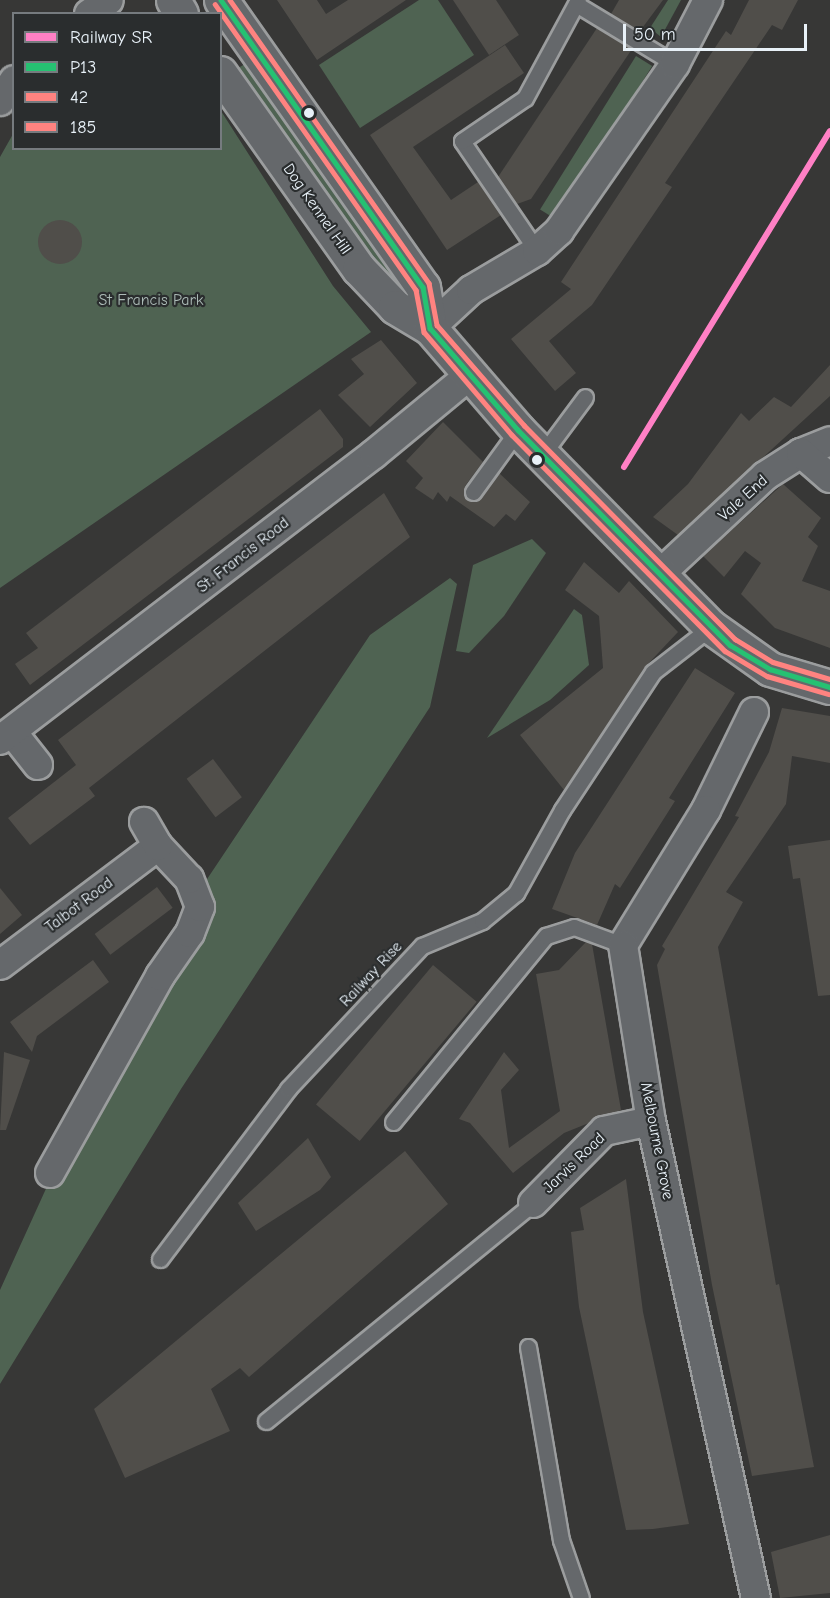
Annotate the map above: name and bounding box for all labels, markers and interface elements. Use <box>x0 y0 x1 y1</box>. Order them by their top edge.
legend <box>12 12 222 150</box>
scale bar <box>626 12 810 50</box>
text: 50 m <box>634 24 676 45</box>
text: Railway SR <box>70 27 152 48</box>
text: P13 <box>70 57 96 78</box>
text: 42 <box>70 87 88 108</box>
unlabelled marker <box>303 107 315 119</box>
text: 185 <box>70 117 96 138</box>
street label: Dog Kennel Hill <box>279 160 355 258</box>
park label: St Francis Park <box>98 290 204 310</box>
unlabelled marker <box>531 454 543 466</box>
street label: Vale End <box>714 471 772 525</box>
street label: St. Francis Road <box>193 513 293 597</box>
street label: Talbot Road <box>41 873 117 937</box>
street label: Railway Rise <box>336 937 406 1011</box>
street label: Melbourne Grove <box>636 1081 678 1201</box>
street label: Jarvis Road <box>539 1129 609 1197</box>

